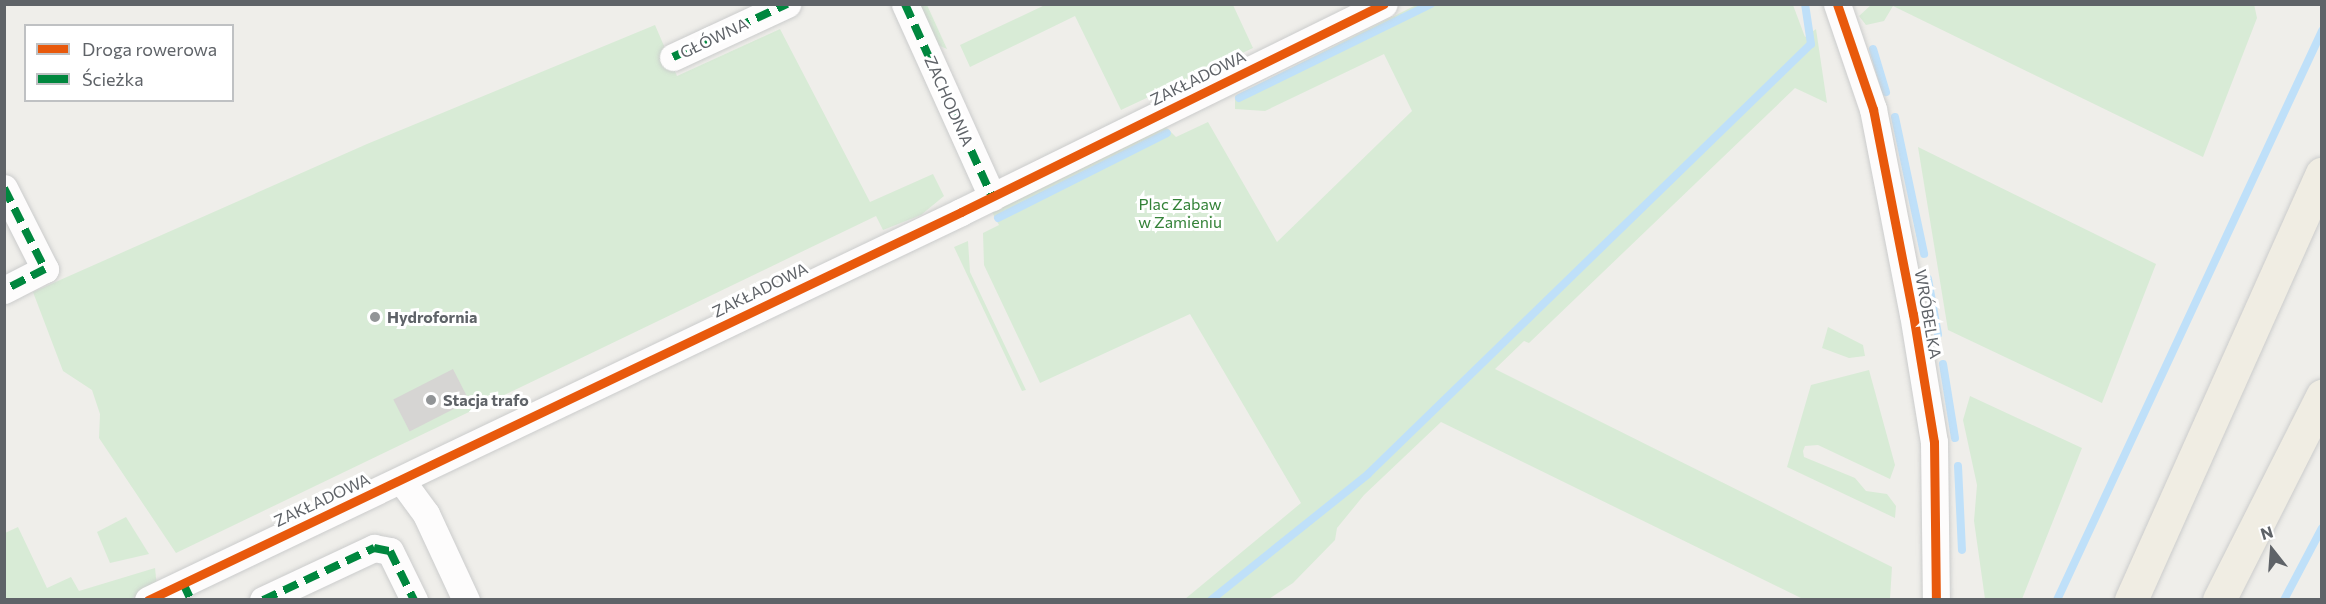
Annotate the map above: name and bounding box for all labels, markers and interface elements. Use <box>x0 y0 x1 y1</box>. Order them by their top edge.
street label: GŁÓWNA <box>677 14 751 62</box>
legend <box>24 24 234 102</box>
text: Droga rowerowa <box>82 38 217 60</box>
street label: ZAKŁADOWA <box>1147 47 1249 109</box>
street label: ZACHODNIA <box>921 53 977 149</box>
text: Ścieżka <box>82 68 144 90</box>
park label: Plac Zabaw w Zamieniu <box>1138 194 1222 232</box>
street label: ZAKŁADOWA <box>709 259 811 321</box>
street label: WRÓBELKA <box>1911 268 1945 360</box>
place label: Hydrofornia <box>387 307 477 327</box>
marker: Hydrofornia <box>368 310 382 324</box>
place label: Stacja trafo <box>443 390 529 410</box>
marker: Stacja trafo <box>424 393 438 407</box>
street label: ZAKŁADOWA <box>271 469 373 531</box>
north arrow <box>2242 520 2302 580</box>
text: N <box>2258 521 2275 543</box>

